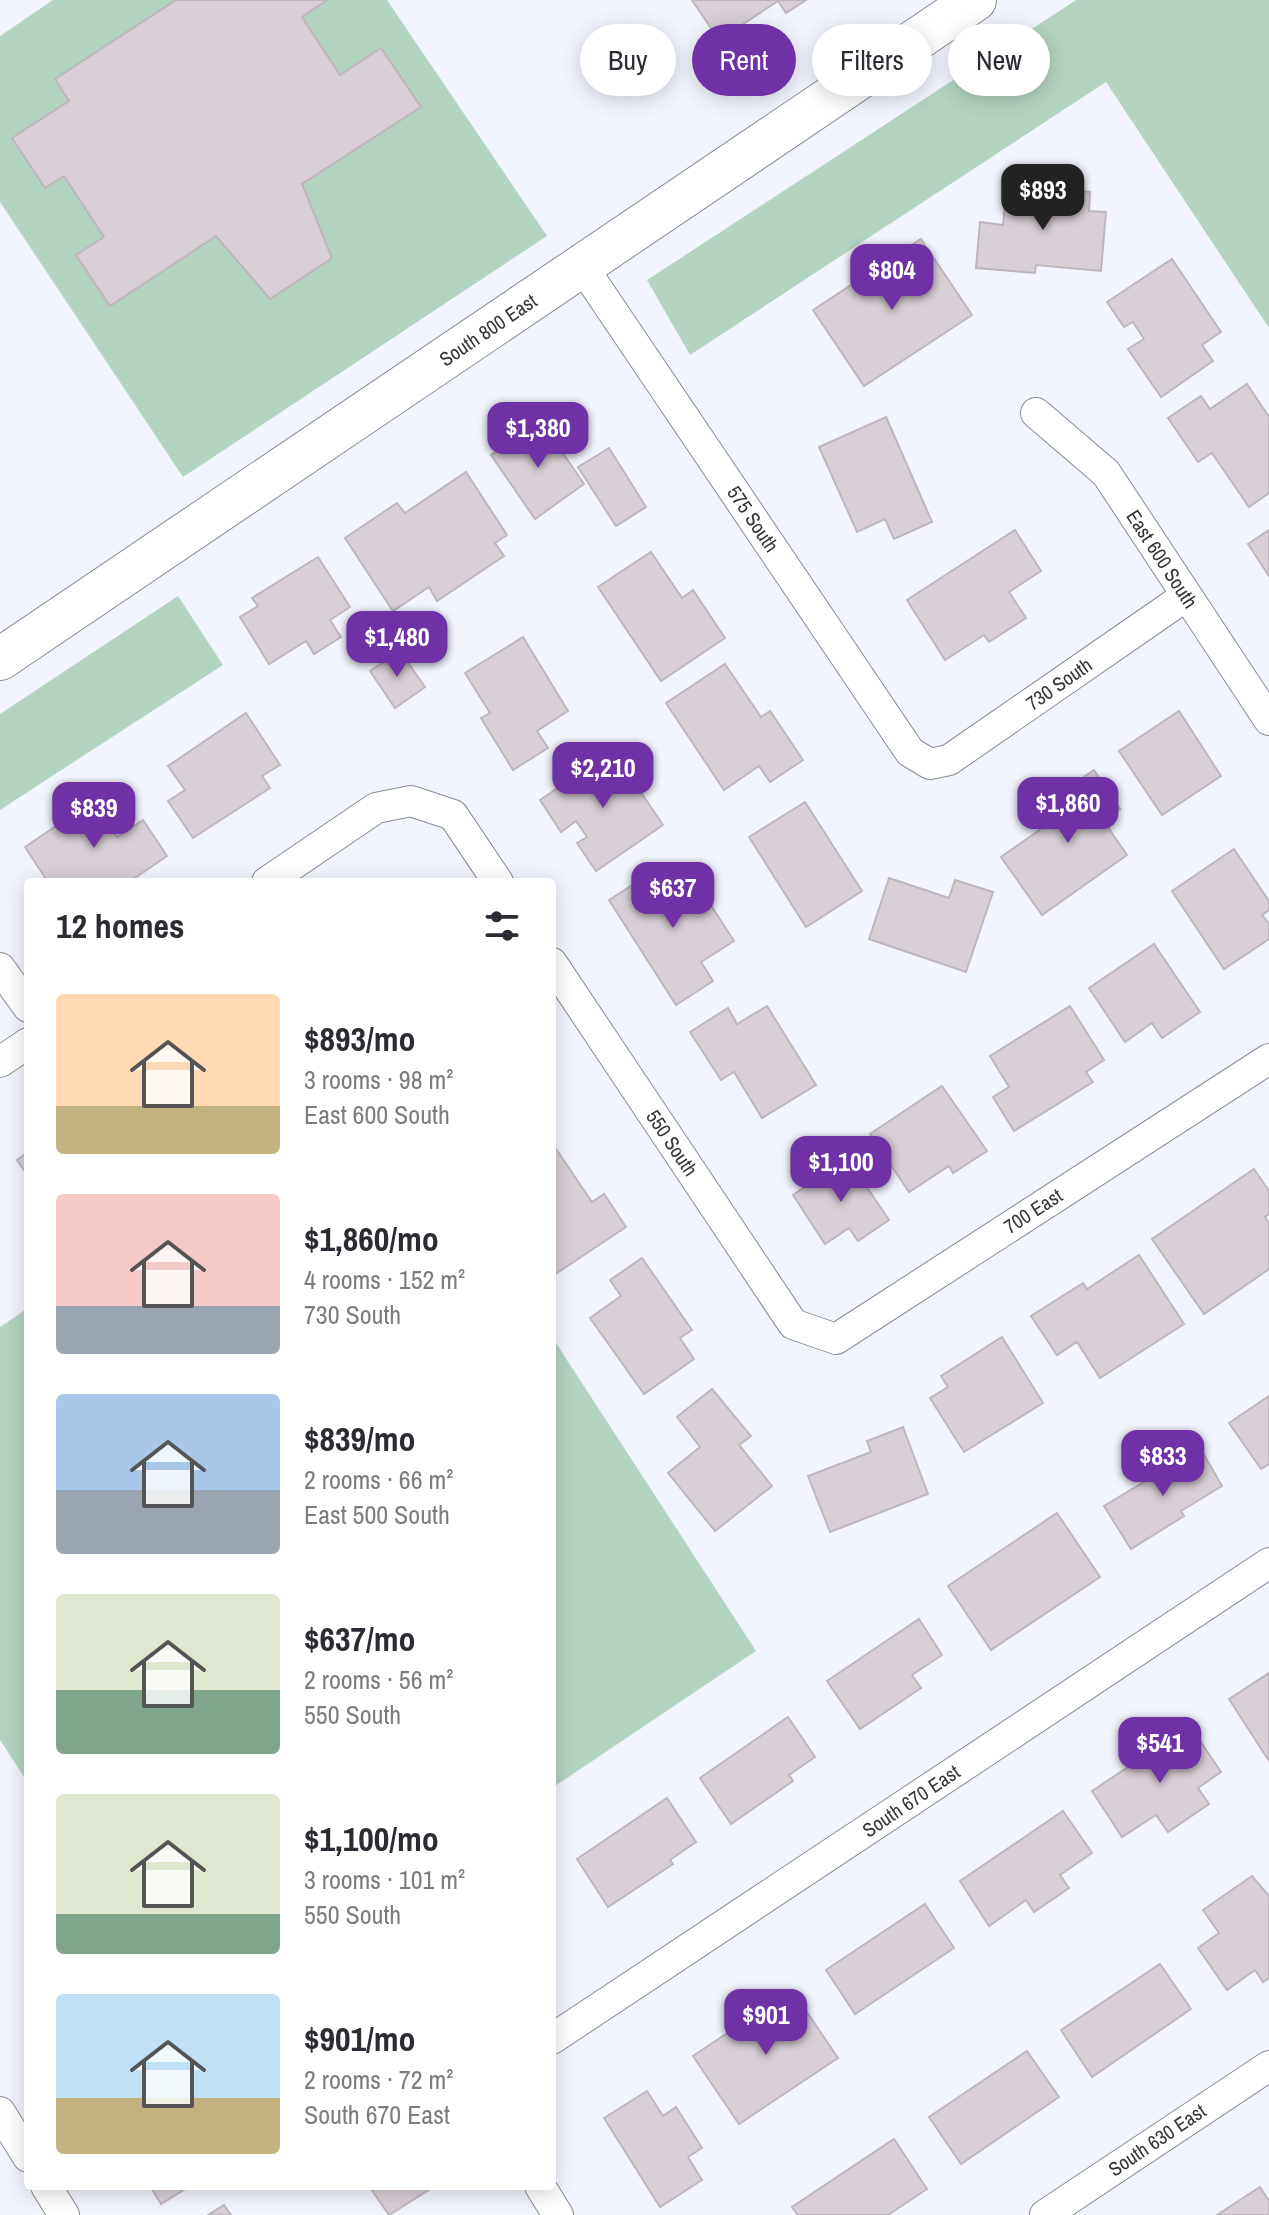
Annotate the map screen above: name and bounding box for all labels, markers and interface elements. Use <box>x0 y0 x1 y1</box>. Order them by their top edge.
chip: Buy <box>580 24 676 96</box>
chip: Rent <box>692 24 796 96</box>
chip: Filters <box>812 24 932 96</box>
chip: New <box>948 24 1050 96</box>
pin: $893 <box>996 164 1090 232</box>
text: $893 <box>1019 172 1067 207</box>
pin: $804 <box>845 244 939 312</box>
text: $804 <box>868 252 916 287</box>
street label: South 800 East <box>434 287 542 372</box>
pin: $1,380 <box>473 402 603 470</box>
text: $1,380 <box>505 410 571 445</box>
street label: 575 South <box>721 480 786 557</box>
street label: East 600 South <box>1121 504 1204 613</box>
pin: $1,480 <box>332 611 462 679</box>
text: $1,480 <box>364 619 430 654</box>
street label: 730 South <box>1020 651 1097 716</box>
pin: $2,210 <box>538 742 668 810</box>
text: $2,210 <box>570 750 636 785</box>
pin: $1,860 <box>1003 777 1133 845</box>
pin: $839 <box>47 782 141 850</box>
text: $1,860 <box>1035 785 1101 820</box>
text: $839 <box>70 790 118 825</box>
pin: $637 <box>626 862 720 930</box>
text: $637 <box>649 870 697 905</box>
text: 12 homes <box>56 903 185 949</box>
icon: filters <box>480 904 524 948</box>
text: $893/mo <box>304 1016 416 1062</box>
icon: home <box>120 1026 216 1122</box>
text: 3 rooms · 98 m² <box>304 1062 453 1097</box>
text: East 600 South <box>304 1097 450 1132</box>
street label: 550 South <box>640 1104 705 1181</box>
pin: $1,100 <box>776 1136 906 1204</box>
text: $1,100 <box>808 1144 874 1179</box>
street label: 700 East <box>998 1181 1068 1240</box>
text: $1,860/mo <box>304 1216 439 1262</box>
icon: home <box>120 1226 216 1322</box>
text: 4 rooms · 152 m² <box>304 1262 465 1297</box>
text: 730 South <box>304 1297 401 1332</box>
text: $839/mo <box>304 1416 416 1462</box>
icon: home <box>120 1426 216 1522</box>
pin: $833 <box>1116 1430 1210 1498</box>
text: $833 <box>1139 1438 1187 1473</box>
text: 2 rooms · 66 m² <box>304 1462 453 1497</box>
text: East 500 South <box>304 1497 450 1532</box>
text: $637/mo <box>304 1616 416 1662</box>
icon: home <box>120 1626 216 1722</box>
text: 2 rooms · 56 m² <box>304 1662 453 1697</box>
text: 550 South <box>304 1697 401 1732</box>
pin: $541 <box>1113 1717 1207 1785</box>
text: $541 <box>1136 1725 1184 1760</box>
street label: South 670 East <box>857 1758 965 1843</box>
text: $1,100/mo <box>304 1816 439 1862</box>
icon: home <box>120 1826 216 1922</box>
text: 3 rooms · 101 m² <box>304 1862 465 1897</box>
text: 550 South <box>304 1897 401 1932</box>
pin: $901 <box>719 1989 813 2057</box>
text: $901 <box>742 1997 790 2032</box>
text: $901/mo <box>304 2016 416 2062</box>
icon: home <box>120 2026 216 2122</box>
text: 2 rooms · 72 m² <box>304 2062 453 2097</box>
text: South 670 East <box>304 2097 450 2132</box>
street label: South 630 East <box>1103 2097 1211 2182</box>

